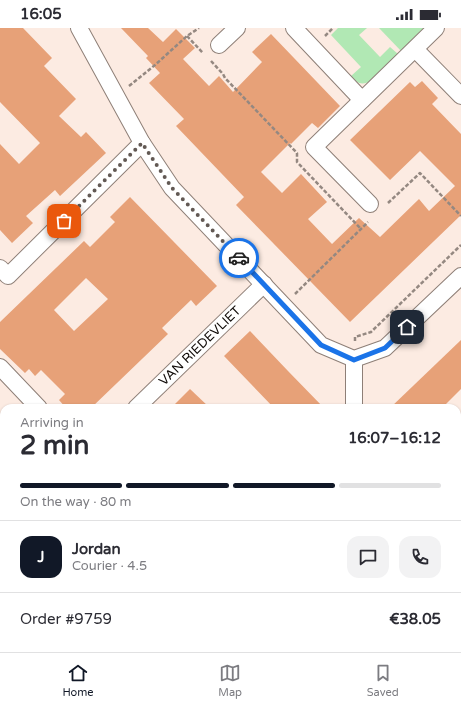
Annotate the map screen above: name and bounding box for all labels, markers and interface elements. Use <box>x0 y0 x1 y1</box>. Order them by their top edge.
text: 16:05 <box>20 5 62 23</box>
pin <box>47 204 81 238</box>
icon: bag <box>53 210 75 232</box>
courier <box>219 238 259 278</box>
icon: car <box>228 247 250 269</box>
street label: VAN RIEDEVLIET <box>156 303 244 389</box>
pin <box>390 310 424 344</box>
icon: home <box>396 316 418 338</box>
text: Arriving in <box>20 415 84 431</box>
text: 16:07–16:12 <box>348 429 441 447</box>
text: 2 min <box>20 430 89 461</box>
text: On the way · 80 m <box>20 494 132 510</box>
button: chat <box>347 536 389 578</box>
button: phone <box>399 536 441 578</box>
text: Jordan <box>72 540 121 558</box>
text: J <box>38 548 45 566</box>
text: Courier · 4.5 <box>72 558 147 574</box>
text: Order #9759 <box>20 610 112 628</box>
text: €38.05 <box>389 610 441 628</box>
tab: Home <box>62 662 94 699</box>
tab: Map <box>218 662 242 699</box>
tab: Saved <box>367 662 399 699</box>

